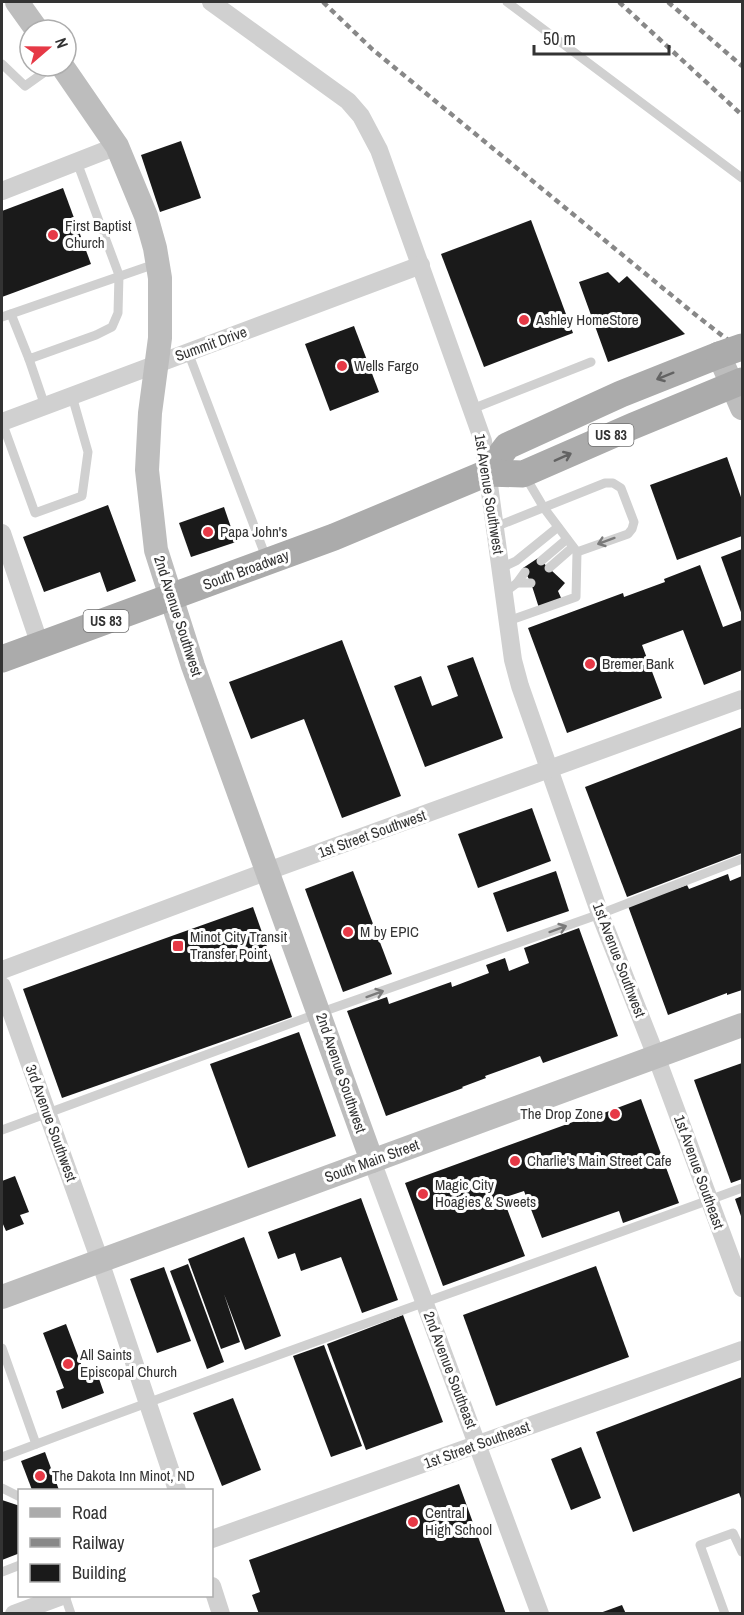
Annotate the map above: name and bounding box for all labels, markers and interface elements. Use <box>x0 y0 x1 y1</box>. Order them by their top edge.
north arrow <box>18 18 78 78</box>
scale bar <box>534 18 669 56</box>
text: 50 m <box>543 26 576 51</box>
text: N <box>50 35 74 51</box>
place label: First Baptist Church <box>65 215 132 253</box>
marker: First Baptist Church <box>46 228 60 242</box>
place label: Ashley HomeStore <box>535 309 639 330</box>
marker: Ashley HomeStore <box>517 313 531 327</box>
street label: Summit Drive <box>172 321 250 366</box>
place label: Wells Fargo <box>354 355 419 376</box>
marker: Wells Fargo <box>335 359 349 373</box>
one-way arrow <box>656 372 674 383</box>
road number: US 83 <box>588 424 634 446</box>
street label: 1st Avenue Southwest <box>470 432 509 556</box>
one-way arrow <box>553 451 572 462</box>
place label: Papa John's <box>220 521 287 542</box>
marker: Papa John's <box>201 525 215 539</box>
one-way arrow <box>597 537 616 548</box>
street label: South Broadway <box>200 544 293 595</box>
street label: 2nd Avenue Southwest <box>149 553 208 679</box>
road number: US 83 <box>84 610 128 632</box>
place label: Bremer Bank <box>602 653 675 674</box>
marker: Bremer Bank <box>583 657 597 671</box>
street label: 1st Street Southwest <box>315 804 429 863</box>
street label: 1st Avenue Southwest <box>588 899 651 1021</box>
place label: M by EPIC <box>360 921 419 942</box>
one-way arrow <box>548 922 567 933</box>
marker: M by EPIC <box>341 925 355 939</box>
place label: Minot City Transit Transfer Point <box>190 926 288 964</box>
marker: Minot City Transit Transfer Point <box>171 939 185 953</box>
one-way arrow <box>365 987 384 998</box>
street label: 2nd Avenue Southwest <box>311 1010 372 1136</box>
street label: 3rd Avenue Southwest <box>21 1061 83 1185</box>
place label: The Drop Zone <box>520 1103 603 1124</box>
marker: The Drop Zone <box>608 1107 622 1121</box>
street label: 1st Avenue Southeast <box>669 1112 730 1232</box>
street label: South Main Street <box>322 1134 423 1187</box>
place label: Charlie's Main Street Cafe <box>527 1150 672 1171</box>
marker: Charlie's Main Street Cafe <box>508 1154 522 1168</box>
place label: Magic City Hoagies & Sweets <box>435 1174 536 1212</box>
marker: Magic City Hoagies & Sweets <box>416 1187 430 1201</box>
street label: 2nd Avenue Southeast <box>419 1308 483 1432</box>
place label: All Saints Episcopal Church <box>79 1344 177 1382</box>
marker: All Saints Episcopal Church <box>61 1357 75 1371</box>
street label: 1st Street Southeast <box>421 1415 533 1473</box>
place label: The Dakota Inn Minot, ND <box>52 1465 195 1486</box>
marker: The Dakota Inn Minot, ND <box>33 1469 47 1483</box>
legend <box>18 1489 213 1597</box>
text: Road <box>72 1500 107 1525</box>
place label: Central High School <box>425 1502 492 1540</box>
marker: Central High School <box>406 1515 420 1529</box>
text: Railway <box>72 1530 125 1555</box>
text: Building <box>72 1560 127 1585</box>

